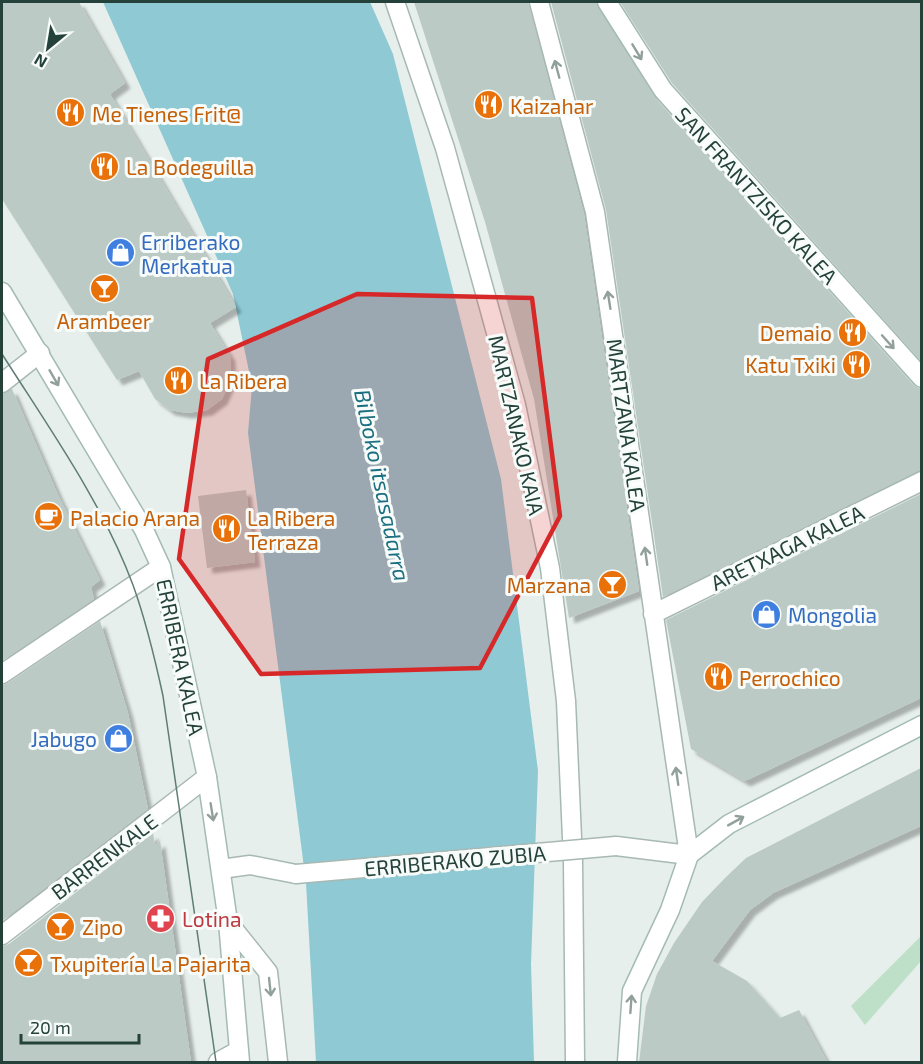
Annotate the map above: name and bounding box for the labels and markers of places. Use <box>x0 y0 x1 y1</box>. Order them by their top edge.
restaurant icon: Kaizahar <box>473 89 505 121</box>
place label: Kaizahar <box>510 93 594 118</box>
restaurant icon: Me Tienes Frit@ <box>55 97 87 129</box>
place label: Me Tienes Frit@ <box>92 101 241 126</box>
restaurant icon: La Bodeguilla <box>89 150 121 182</box>
place label: La Bodeguilla <box>126 154 254 179</box>
place label: Erriberako Merkatua <box>141 229 240 278</box>
shop icon: Erriberako Merkatua <box>104 237 136 269</box>
bar icon: Arambeer <box>88 273 120 305</box>
place label: Arambeer <box>57 308 152 333</box>
restaurant icon: Demaio <box>837 316 869 348</box>
place label: Demaio <box>760 320 832 345</box>
restaurant icon: Katu Txiki <box>841 348 873 380</box>
place label: Katu Txiki <box>745 352 836 377</box>
restaurant icon: La Ribera <box>162 364 194 396</box>
place label: La Ribera <box>199 368 287 393</box>
cafe icon: Palacio Arana <box>33 501 65 533</box>
place label: Palacio Arana <box>70 505 200 530</box>
place label: La Ribera Terraza <box>247 505 335 554</box>
restaurant icon: La Ribera Terraza <box>210 513 242 545</box>
bar icon: Marzana <box>596 568 628 600</box>
place label: Marzana <box>507 572 591 597</box>
shop icon: Mongolia <box>751 598 783 630</box>
place label: Mongolia <box>788 602 877 627</box>
restaurant icon: Perrochico <box>702 661 734 693</box>
place label: Perrochico <box>739 665 841 690</box>
shop icon: Jabugo <box>102 722 134 754</box>
place label: Jabugo <box>31 726 97 751</box>
pharmacy icon: Lotina <box>145 902 177 934</box>
place label: Lotina <box>182 906 242 931</box>
bar icon: Zipo <box>45 910 77 942</box>
place label: Zipo <box>82 914 123 939</box>
bar icon: Txupitería La Pajarita <box>13 947 45 979</box>
place label: Txupitería La Pajarita <box>50 951 251 977</box>

